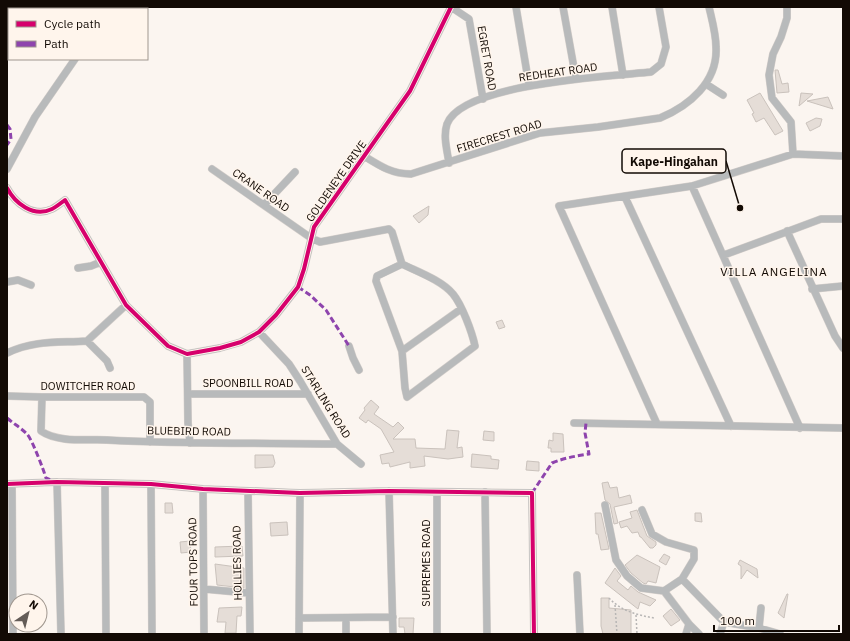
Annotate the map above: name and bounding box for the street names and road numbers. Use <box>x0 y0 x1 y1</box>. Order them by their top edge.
street label: EGRET ROAD <box>474 25 500 91</box>
street label: REDHEAT ROAD <box>518 60 598 84</box>
street label: FIRECREST ROAD <box>455 116 543 156</box>
street label: GOLDENEYE DRIVE <box>303 138 369 224</box>
street label: CRANE ROAD <box>230 165 292 215</box>
street label: STARLING ROAD <box>298 363 354 441</box>
street label: SPOONBILL ROAD <box>203 376 293 390</box>
street label: DOWITCHER ROAD <box>40 379 136 393</box>
street label: BLUEBIRD ROAD <box>147 423 231 439</box>
street label: FOUR TOPS ROAD <box>185 517 201 607</box>
street label: SUPREMES ROAD <box>419 519 433 607</box>
street label: HOLLIES ROAD <box>229 525 245 601</box>

